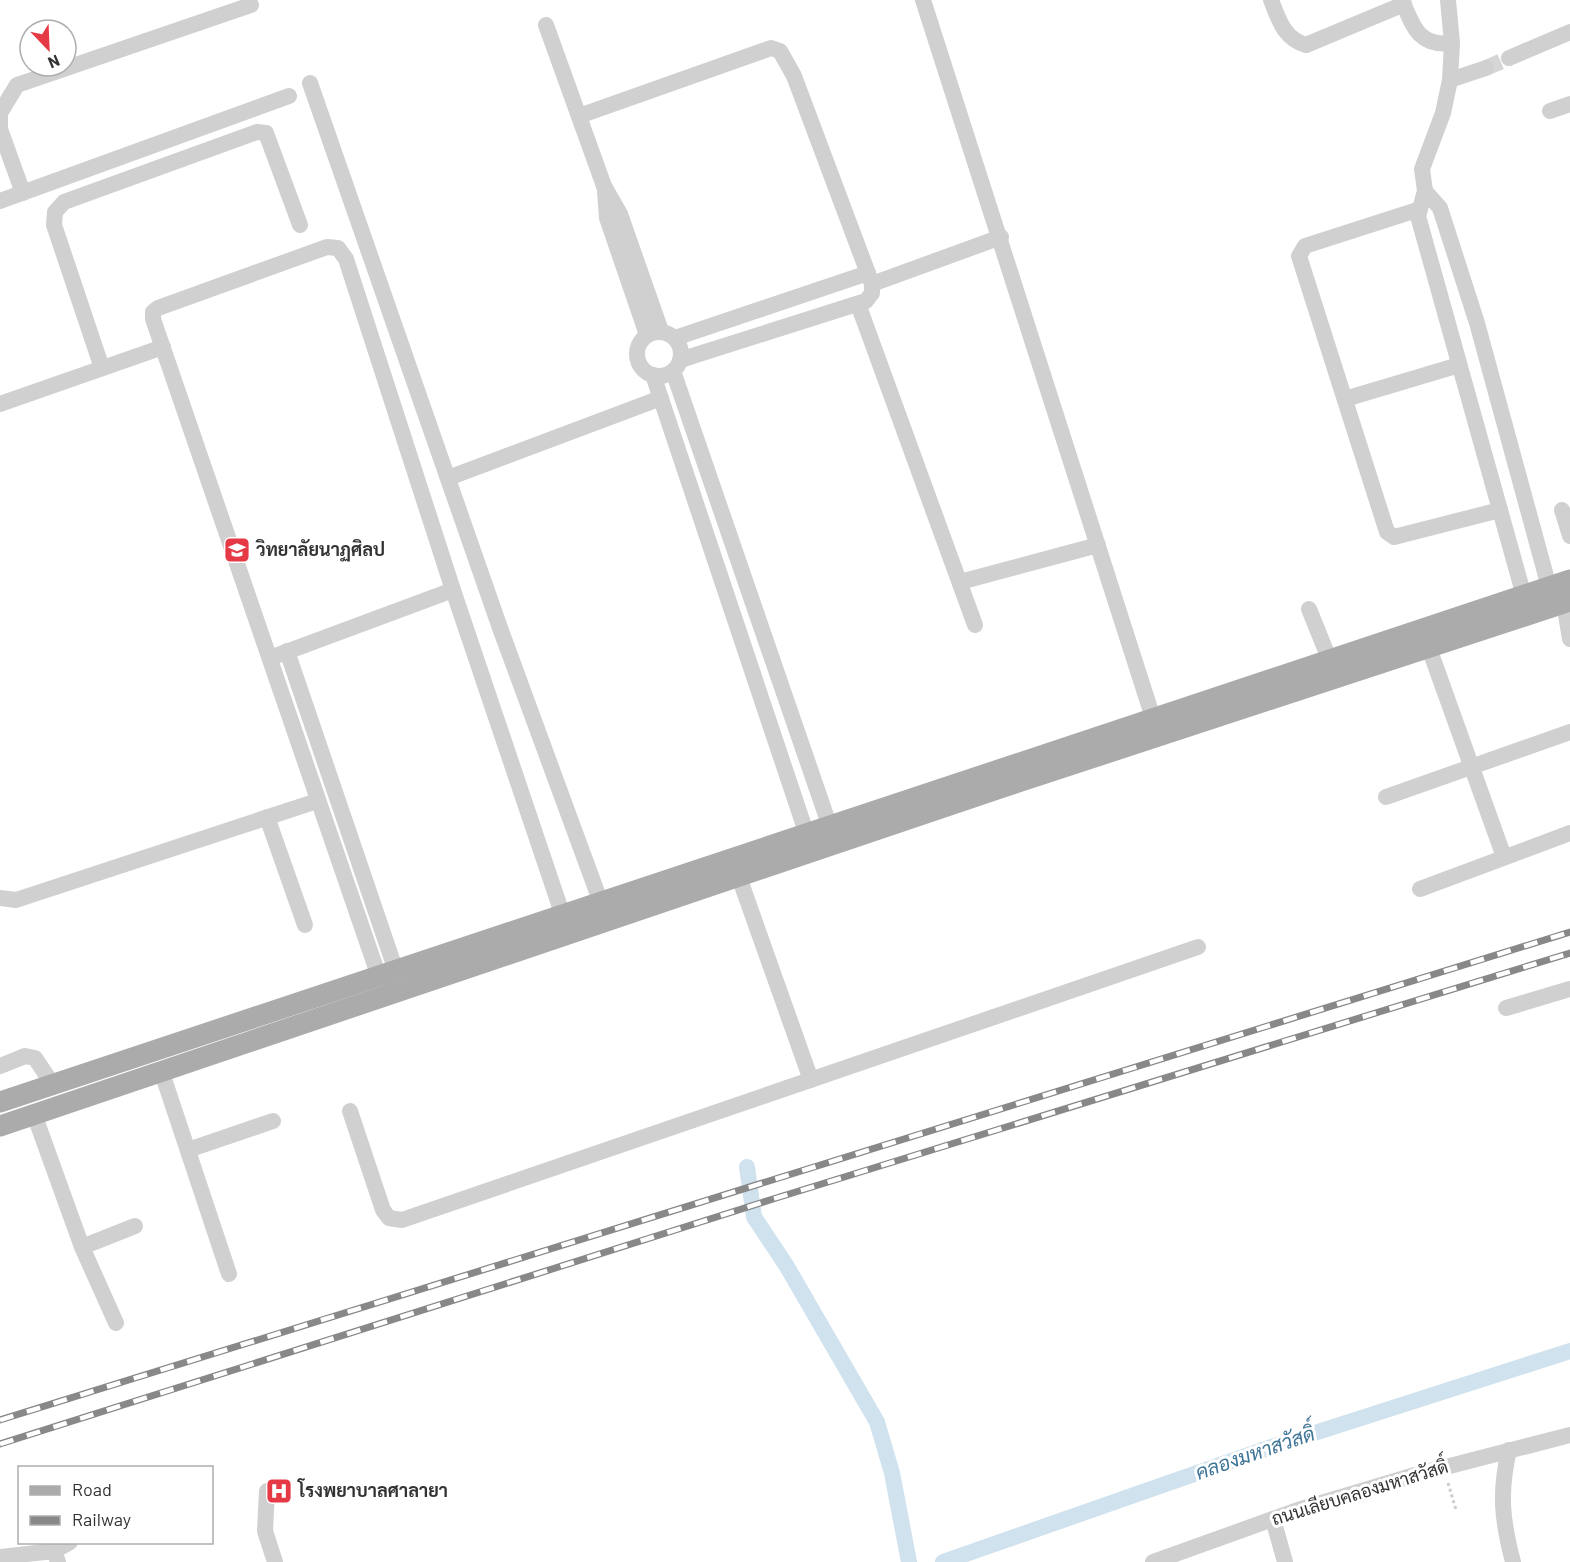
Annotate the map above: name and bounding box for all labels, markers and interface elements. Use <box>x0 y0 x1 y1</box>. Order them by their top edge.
north arrow <box>18 18 78 78</box>
text: N <box>45 51 63 73</box>
school or university icon: วิทยาลัยนาฏศิลป <box>222 535 252 565</box>
place label: วิทยาลัยนาฏศิลป <box>255 538 385 562</box>
water label: คลองมหาสวัสดิ์ <box>1190 1414 1321 1484</box>
street label: ถนนเลียบคลองมหาสวัสดิ์ <box>1268 1451 1451 1529</box>
legend <box>18 1466 213 1544</box>
hospital icon: โรงพยาบาลศาลายา <box>264 1476 294 1506</box>
text: Road <box>72 1478 112 1500</box>
place label: โรงพยาบาลศาลายา <box>297 1478 448 1501</box>
text: Railway <box>72 1508 131 1530</box>

